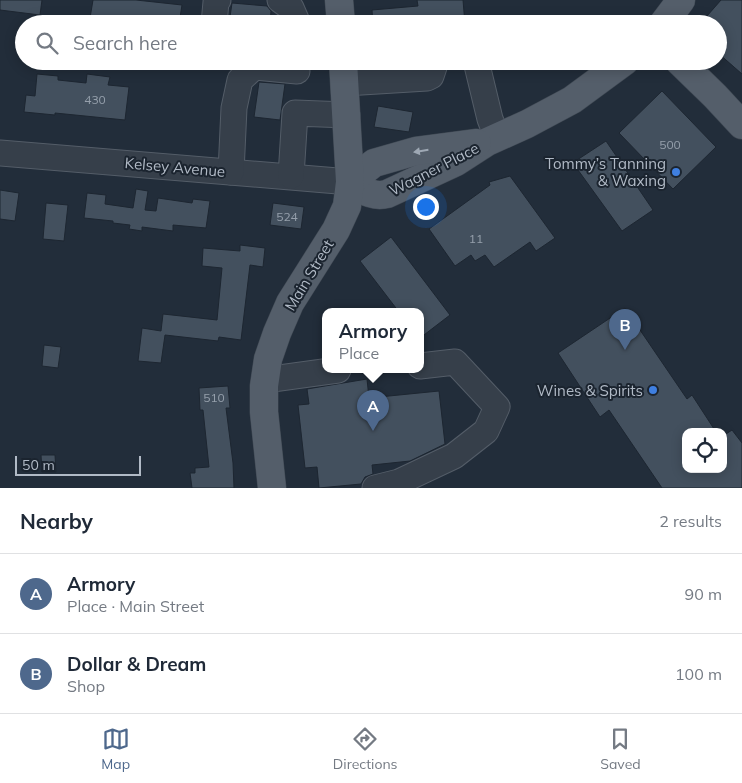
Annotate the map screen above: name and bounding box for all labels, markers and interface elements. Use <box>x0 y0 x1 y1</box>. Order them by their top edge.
search box <box>15 15 727 70</box>
icon: search <box>33 29 61 57</box>
text: Search here <box>73 31 177 55</box>
house number: 430 <box>84 92 106 107</box>
house number: 500 <box>659 137 681 152</box>
street label: Wagner Place <box>386 138 482 200</box>
one-way arrow <box>413 147 429 155</box>
street label: Kelsey Avenue <box>124 153 226 181</box>
place label: Tommy’s Tanning & Waxing <box>545 154 666 190</box>
marker: Tommy’s Tanning & Waxing <box>670 166 682 178</box>
your location <box>413 194 439 220</box>
house number: 524 <box>276 209 298 224</box>
house number: 11 <box>469 231 483 246</box>
street label: Main Street <box>280 236 338 314</box>
popup <box>322 308 424 373</box>
pin: B <box>609 309 641 350</box>
text: Armory <box>339 319 407 343</box>
text: Place <box>339 343 379 363</box>
place label: Wines & Spirits <box>537 381 643 400</box>
marker: Wines & Spirits <box>647 384 659 396</box>
house number: 510 <box>203 390 225 405</box>
pin: A <box>357 390 389 431</box>
map controls <box>682 428 727 473</box>
button: locate <box>682 428 727 473</box>
scale bar <box>15 453 141 476</box>
text: 50 m <box>22 456 55 474</box>
text: Nearby <box>20 508 93 534</box>
text: 2 results <box>659 511 722 531</box>
text: Armory <box>67 572 135 596</box>
text: A <box>30 584 42 604</box>
text: 90 m <box>685 584 722 604</box>
text: Place · Main Street <box>67 596 204 616</box>
text: Dollar & Dream <box>67 652 206 676</box>
text: B <box>30 664 42 684</box>
text: 100 m <box>675 664 722 684</box>
text: Shop <box>67 676 105 696</box>
tab: Map <box>101 725 130 773</box>
tab: Directions <box>333 725 398 773</box>
tab: Saved <box>600 725 641 773</box>

